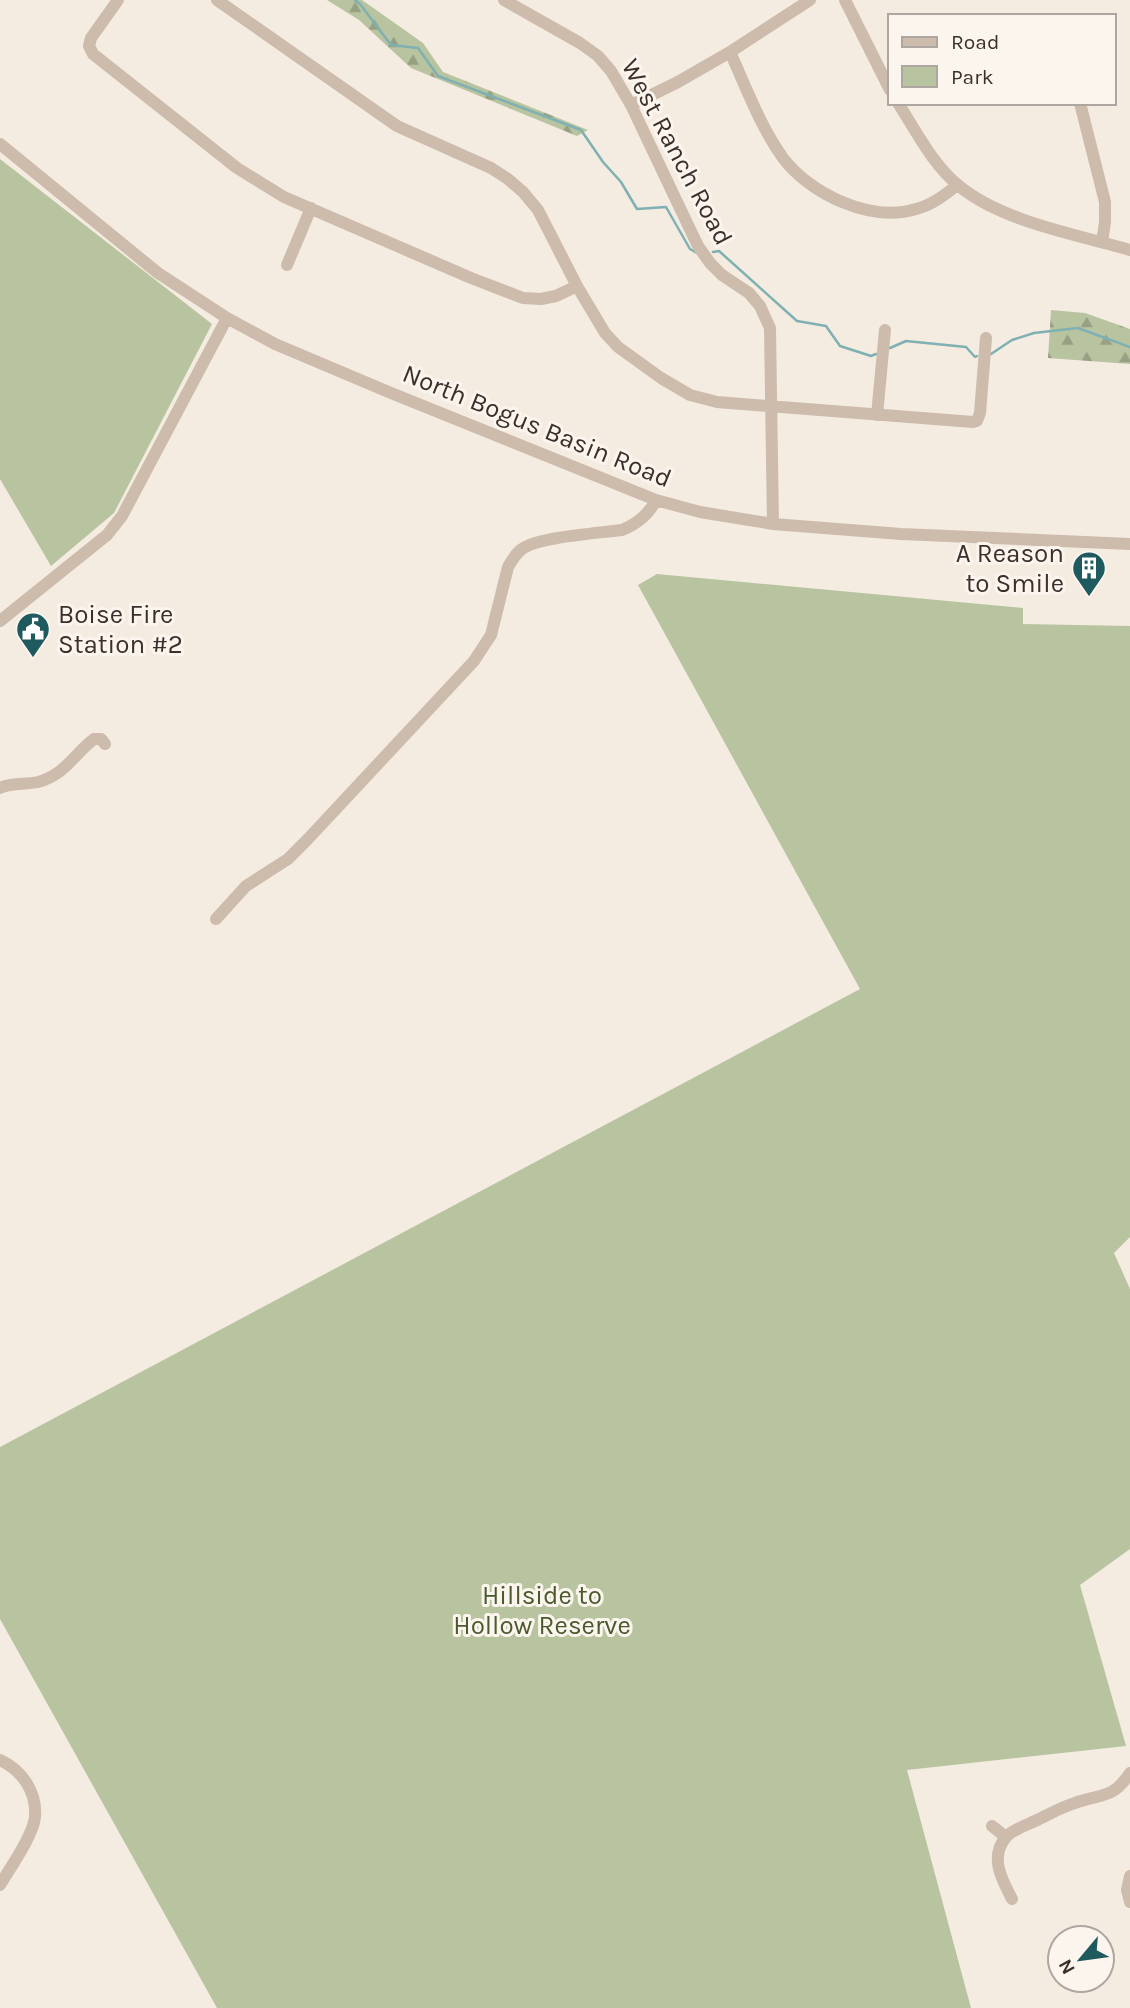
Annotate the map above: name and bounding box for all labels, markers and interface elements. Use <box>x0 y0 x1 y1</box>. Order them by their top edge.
legend <box>888 14 1116 105</box>
text: Road <box>951 30 999 54</box>
street label: West Ranch Road <box>615 54 739 250</box>
text: Park <box>951 65 994 89</box>
street label: North Bogus Basin Road <box>398 358 676 494</box>
place label: A Reason to Smile <box>956 538 1064 599</box>
building icon: A Reason to Smile <box>1070 549 1108 598</box>
place label: Boise Fire Station #2 <box>58 599 183 660</box>
public building icon: Boise Fire Station #2 <box>14 610 52 659</box>
park label: Hillside to Hollow Reserve <box>453 1580 631 1641</box>
north arrow <box>1046 1924 1116 1994</box>
text: N <box>1054 1955 1080 1978</box>

